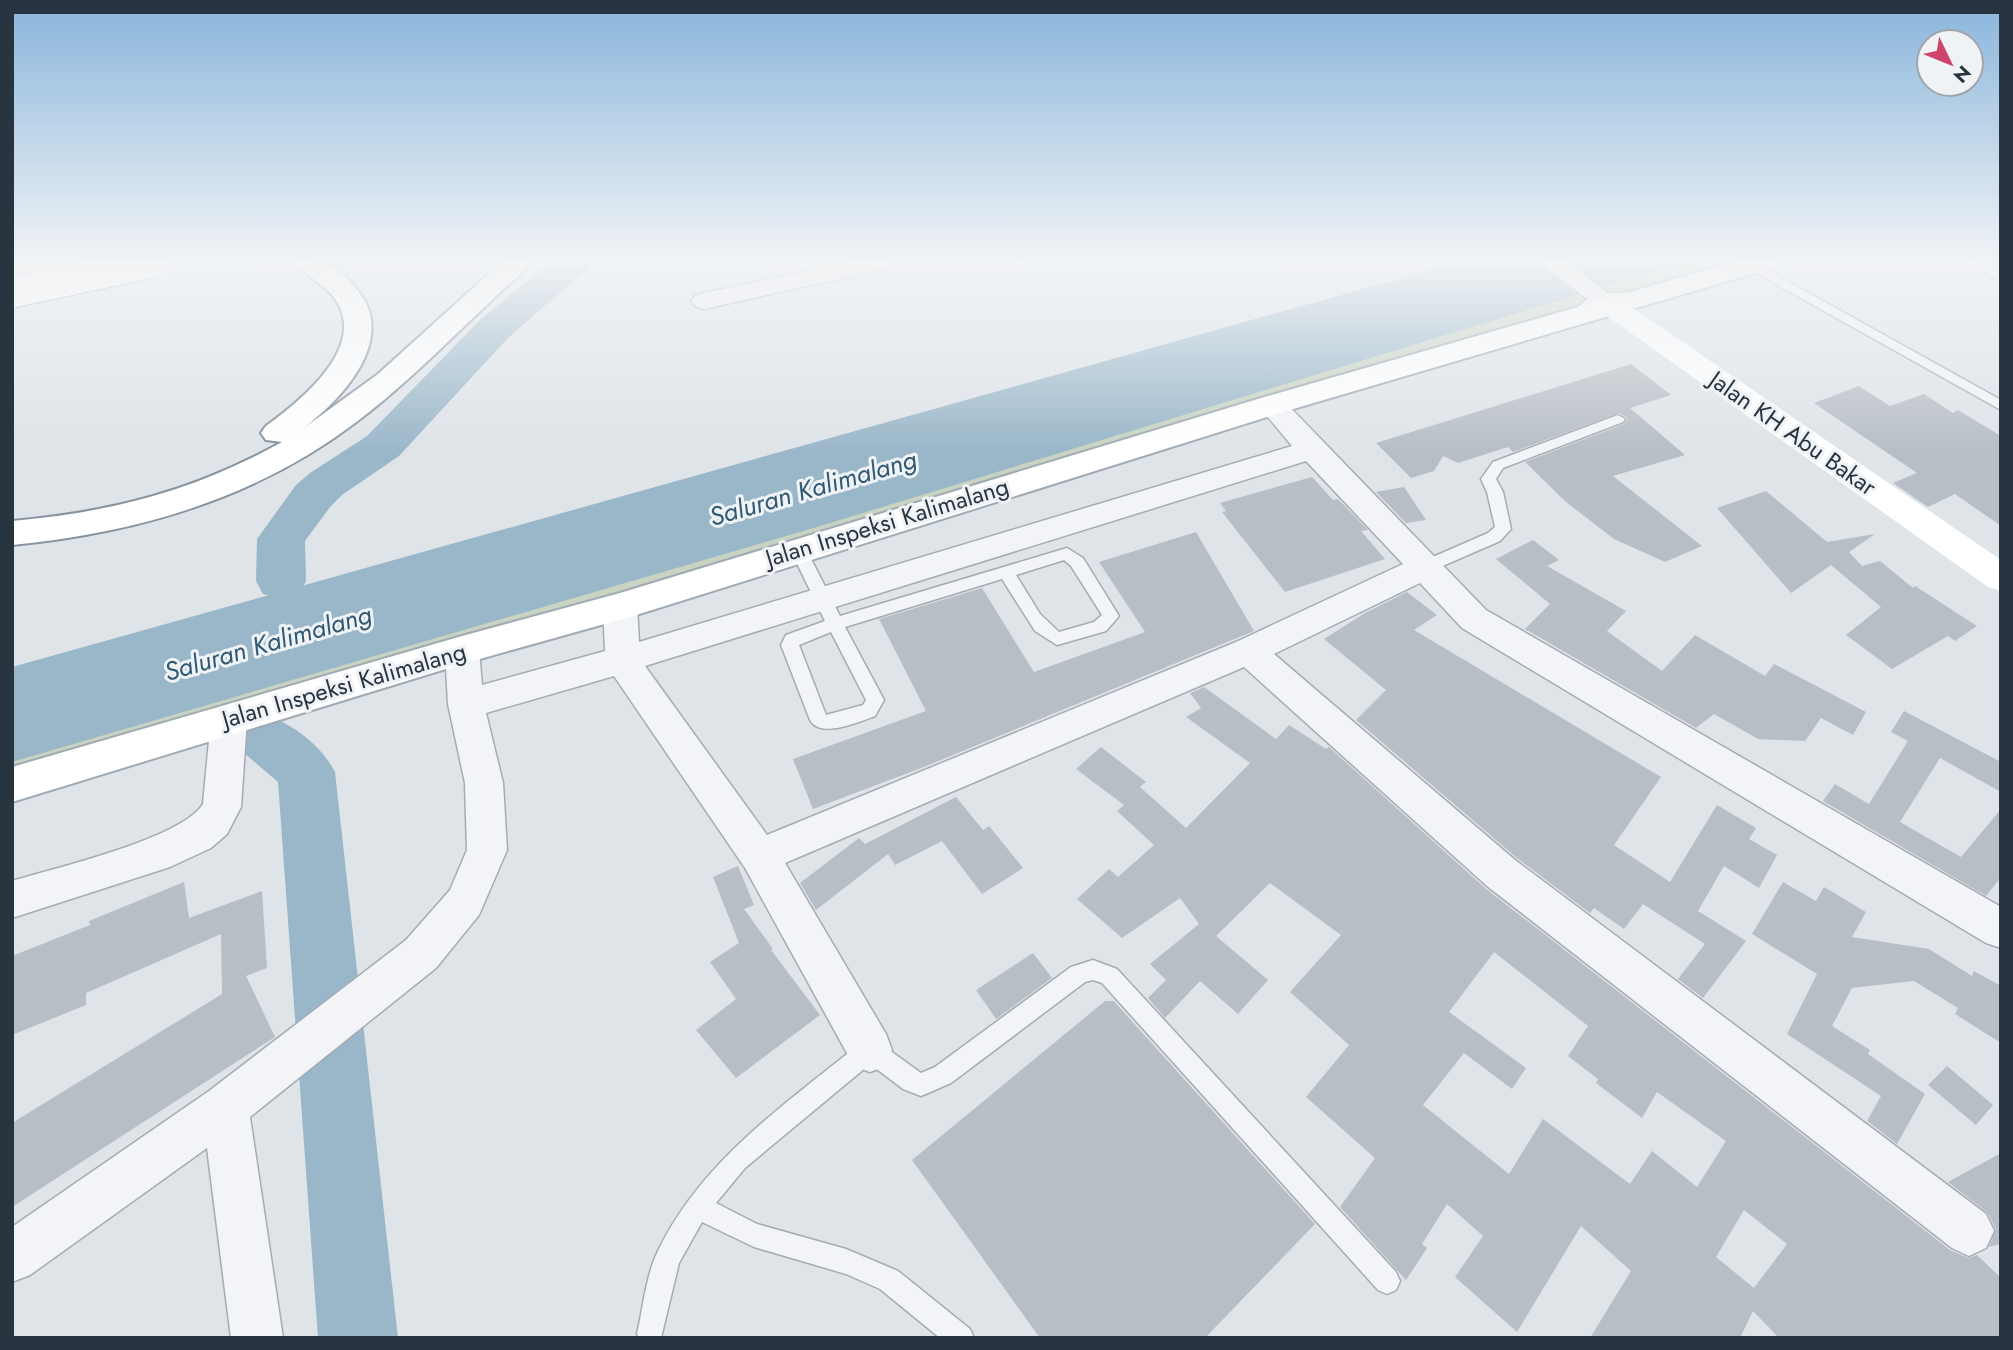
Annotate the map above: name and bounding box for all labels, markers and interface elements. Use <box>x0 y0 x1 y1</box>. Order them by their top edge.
north arrow <box>1915 28 1985 98</box>
text: N <box>1947 60 1977 89</box>
street label: Jalan KH Abu Bakar <box>1700 361 1884 504</box>
water label: Saluran Kalimalang <box>705 440 921 536</box>
street label: Jalan Inspeksi Kalimalang <box>758 468 1013 577</box>
water label: Saluran Kalimalang <box>160 595 376 691</box>
street label: Jalan Inspeksi Kalimalang <box>215 633 470 737</box>

